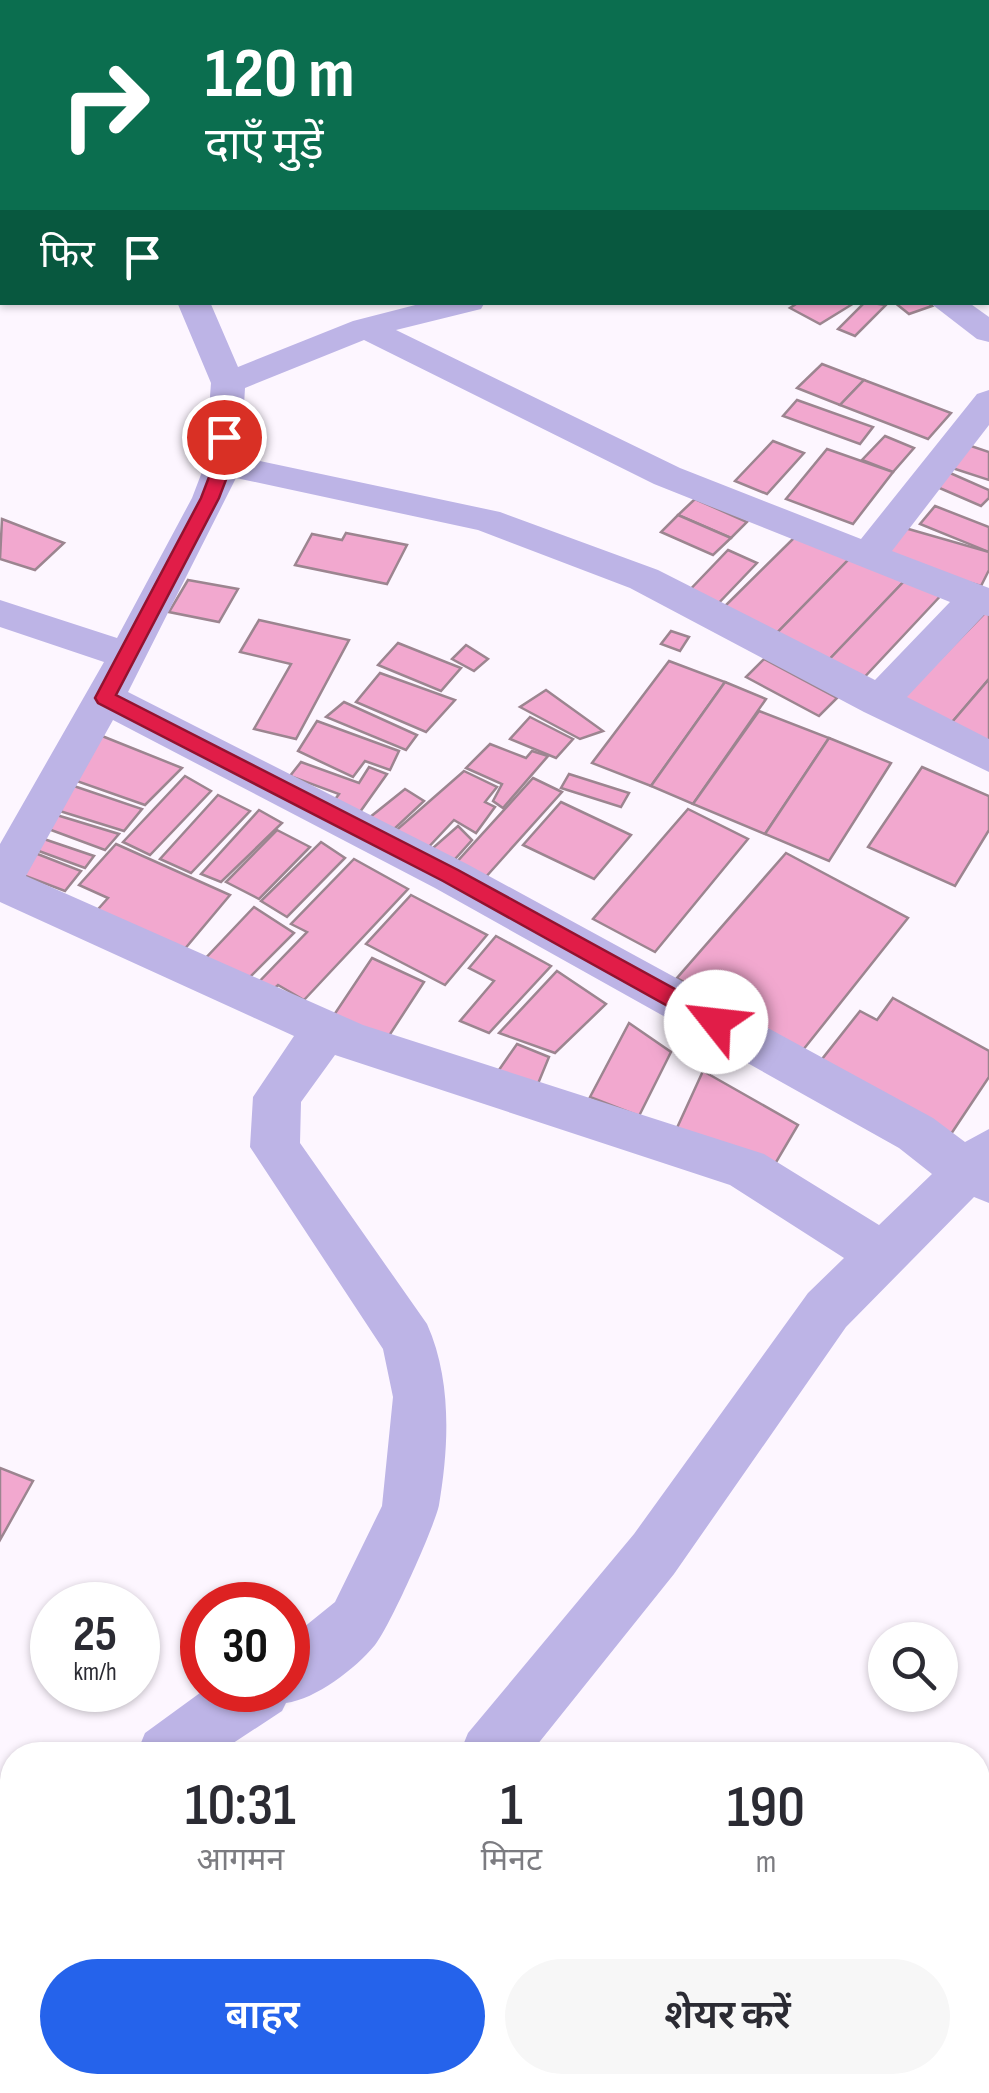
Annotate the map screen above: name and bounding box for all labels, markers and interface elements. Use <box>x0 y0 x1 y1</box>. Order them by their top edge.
text: 120 m <box>205 33 355 117</box>
icon: right <box>40 40 170 170</box>
text: दाएँ मुड़ें <box>205 118 324 173</box>
icon: arrive <box>115 230 170 285</box>
text: फिर <box>40 233 95 278</box>
pin <box>182 395 267 480</box>
icon: arrive <box>197 410 252 465</box>
position arrow <box>664 970 768 1074</box>
speed limit sign: 30 <box>180 1582 310 1712</box>
text: 25 <box>73 1605 117 1665</box>
map controls <box>868 1622 958 1712</box>
button: search <box>868 1622 958 1712</box>
text: km/h <box>73 1657 117 1688</box>
text: 10:31 <box>185 1770 296 1842</box>
text: 1 <box>500 1770 523 1842</box>
text: 190 <box>727 1772 805 1844</box>
text: आगमन <box>197 1841 284 1880</box>
text: मिनट <box>481 1841 542 1880</box>
text: m <box>756 1843 776 1882</box>
button: बाहर <box>40 1959 485 2074</box>
button: शेयर करें <box>505 1959 950 2074</box>

